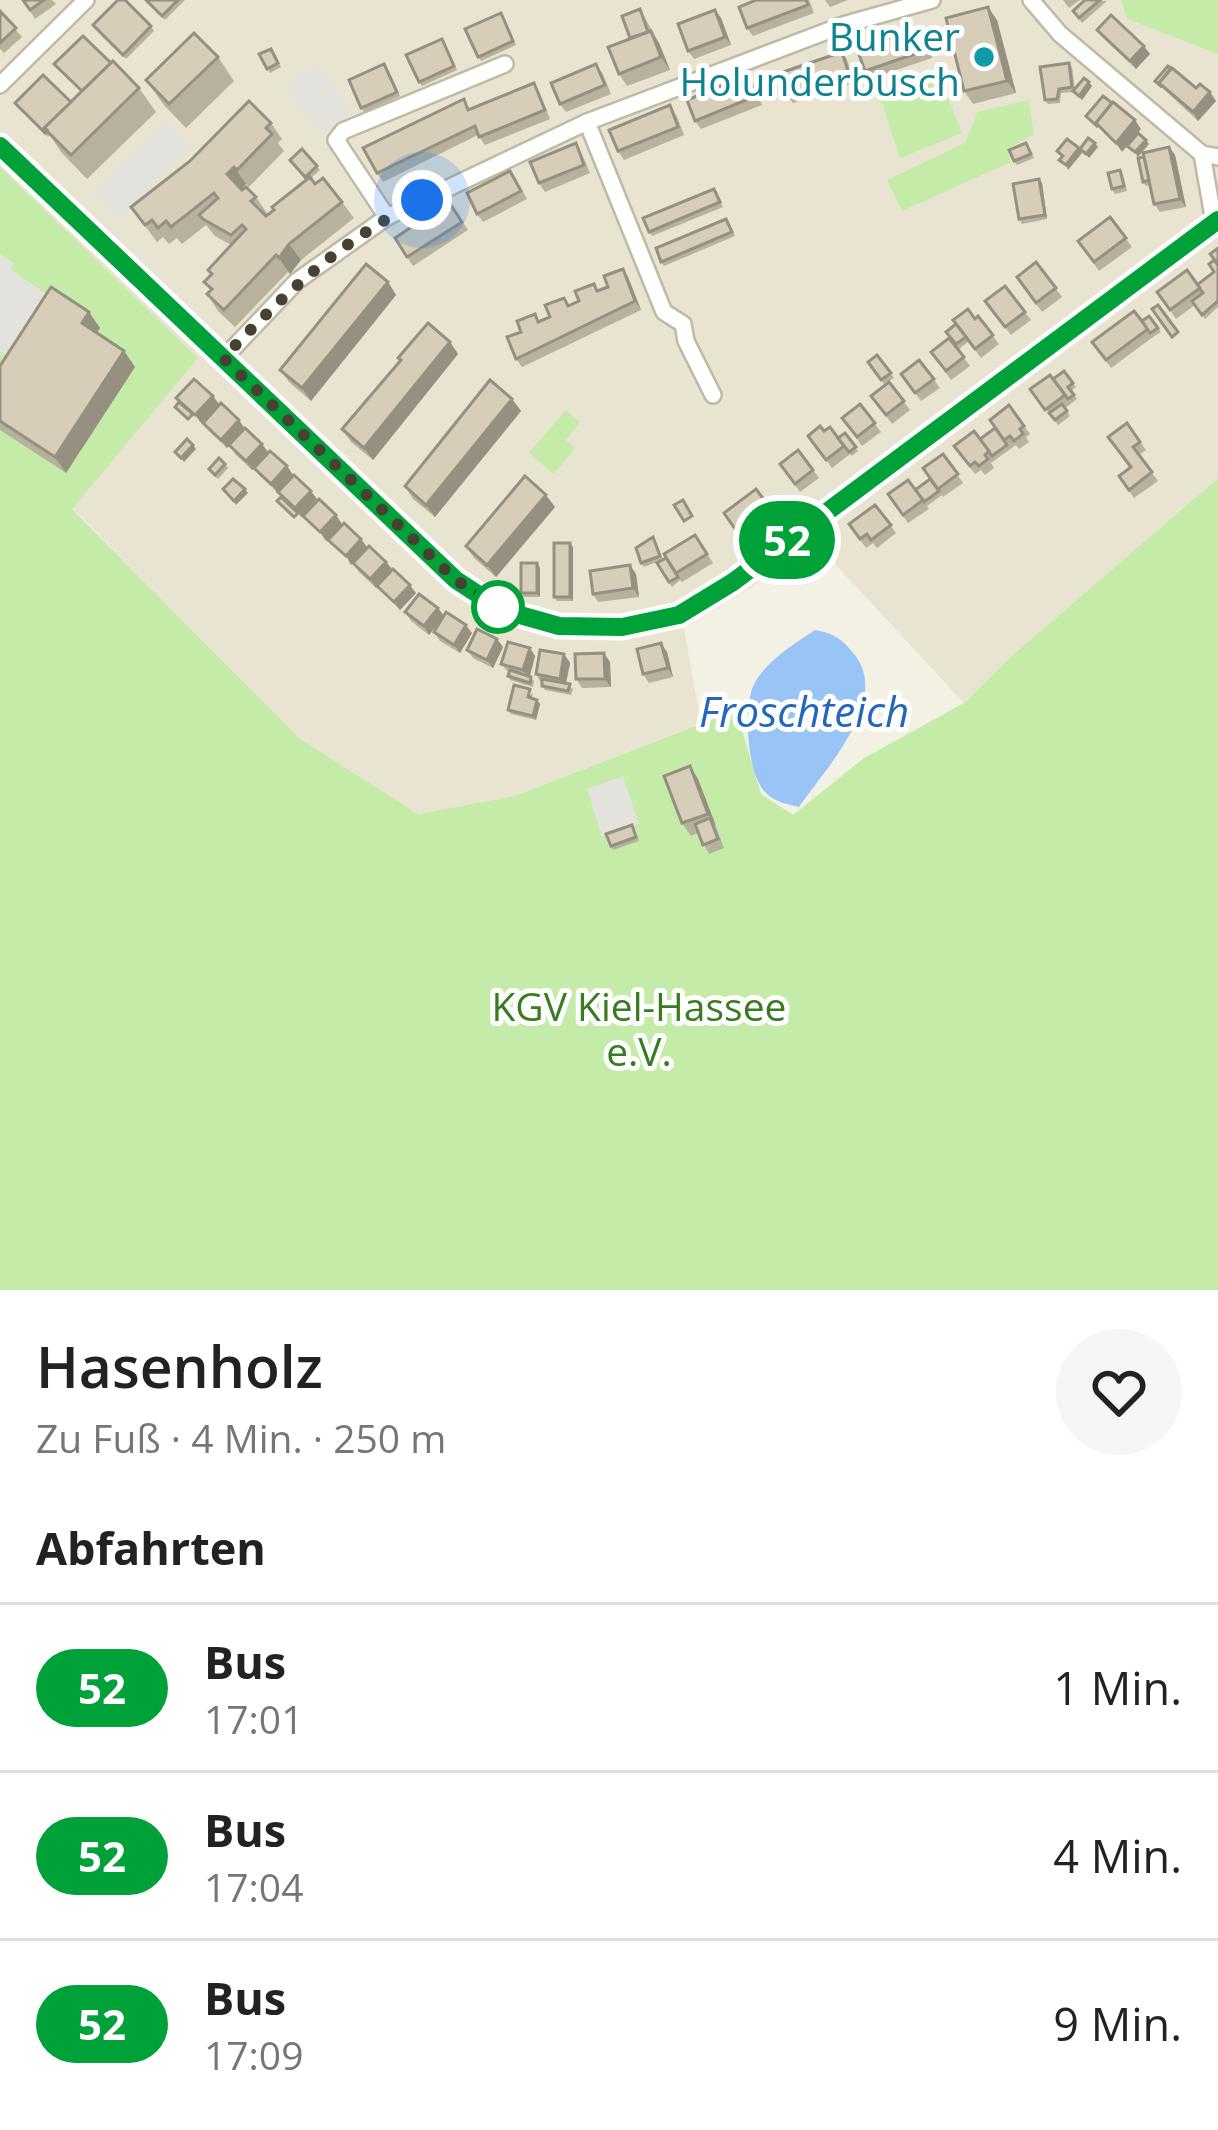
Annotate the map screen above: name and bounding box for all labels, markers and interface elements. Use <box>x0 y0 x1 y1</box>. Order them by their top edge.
place label: Bunker Holunderbusch <box>679 9 960 107</box>
marker: Bunker Holunderbusch <box>971 44 997 70</box>
your location <box>392 170 452 230</box>
line badge: 52 <box>733 501 841 579</box>
text: 52 <box>763 511 811 568</box>
unlabelled marker <box>473 582 523 632</box>
water label: Froschteich <box>699 682 909 739</box>
park label: KGV Kiel-Hassee e.V. <box>491 979 787 1077</box>
text: Hasenholz <box>36 1327 323 1405</box>
button: heart <box>1056 1329 1182 1455</box>
text: Zu Fuß · 4 Min. · 250 m <box>36 1411 446 1464</box>
text: Abfahrten <box>36 1517 266 1578</box>
text: Bus <box>204 1631 286 1692</box>
text: 1 Min. <box>1053 1657 1182 1718</box>
text: 52 <box>78 1659 126 1716</box>
text: 17:01 <box>204 1692 303 1745</box>
text: Bus <box>204 1799 286 1860</box>
text: 4 Min. <box>1053 1825 1182 1886</box>
text: 52 <box>78 1827 126 1884</box>
text: 17:04 <box>204 1860 303 1913</box>
text: Bus <box>204 1967 286 2028</box>
text: 9 Min. <box>1053 1993 1182 2054</box>
text: 52 <box>78 1995 126 2052</box>
text: 17:09 <box>204 2028 303 2081</box>

